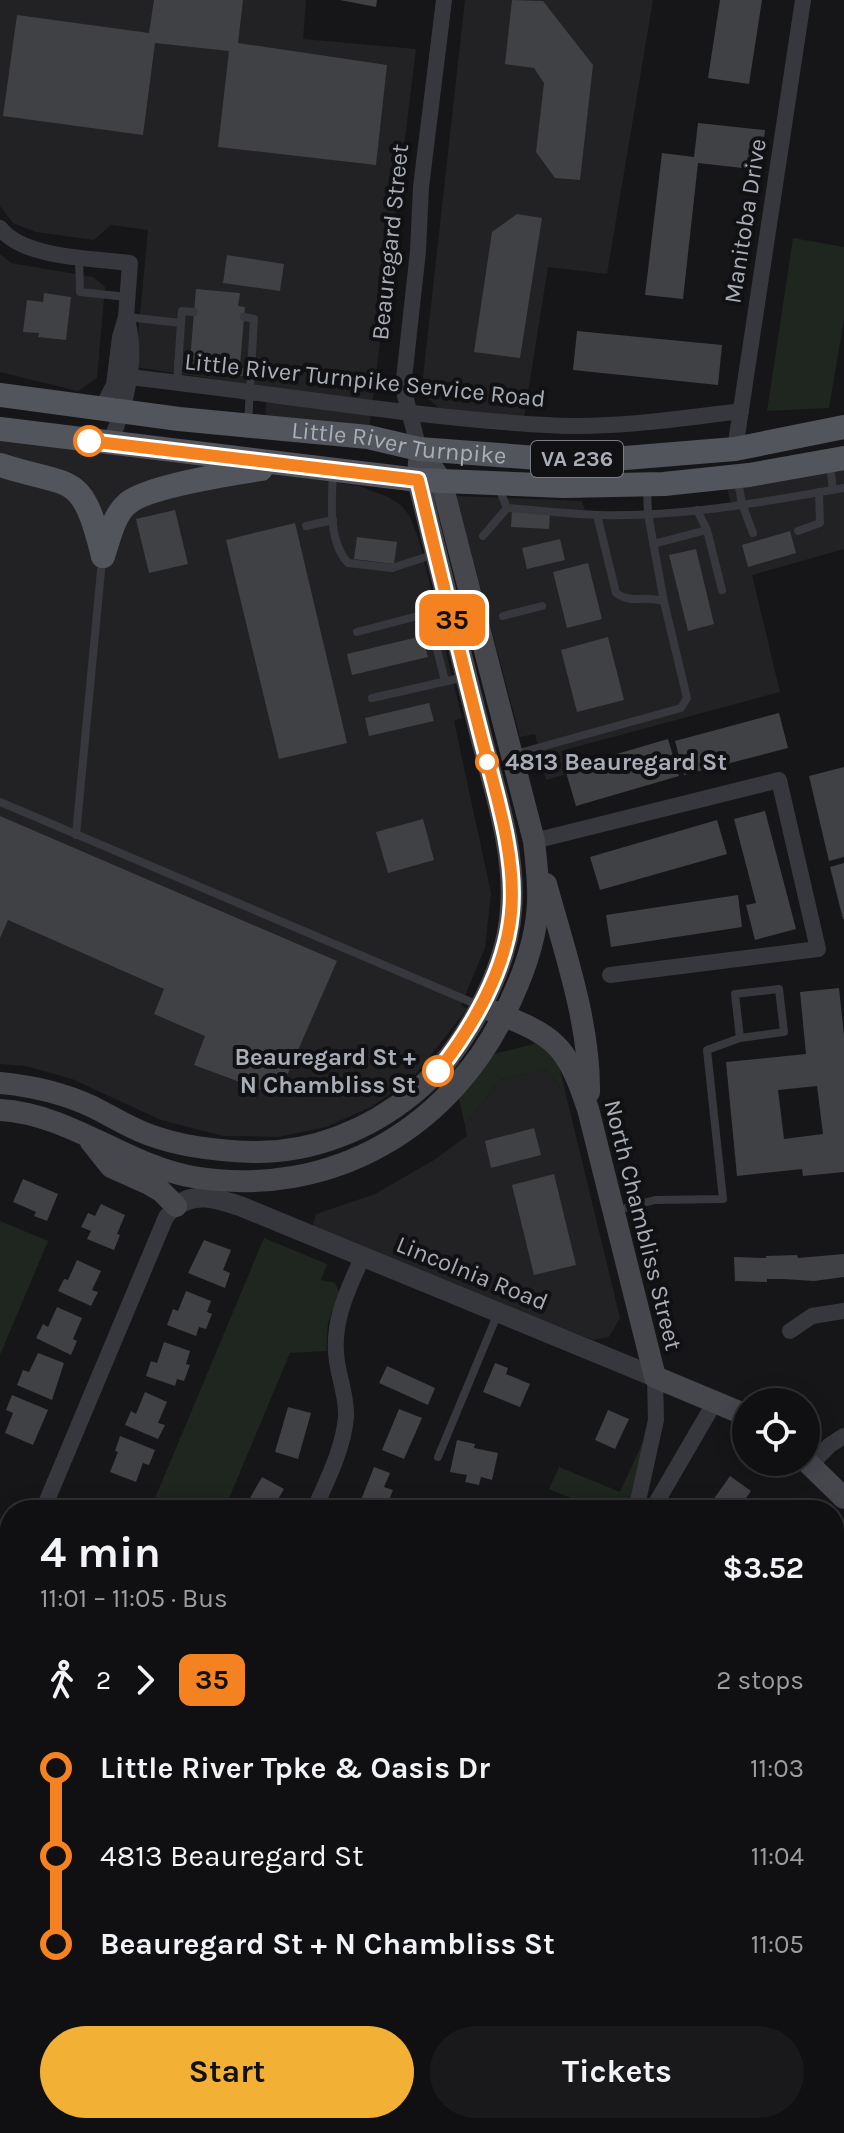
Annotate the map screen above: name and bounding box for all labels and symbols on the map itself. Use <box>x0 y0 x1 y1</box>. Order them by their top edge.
street label: Manitoba Drive <box>718 137 772 305</box>
street label: Beauregard Street <box>366 142 414 342</box>
street label: Little River Turnpike Service Road <box>183 347 547 413</box>
street label: Little River Turnpike <box>290 416 507 470</box>
unlabelled marker <box>74 426 104 456</box>
road number: VA 236 <box>531 441 623 477</box>
line badge: 35 <box>416 594 488 646</box>
place label: 4813 Beauregard St <box>505 748 727 776</box>
marker: 4813 Beauregard St <box>476 751 498 773</box>
place label: Beauregard St + N Chambliss St <box>235 1043 416 1099</box>
marker: Beauregard St + N Chambliss St <box>423 1056 453 1086</box>
street label: North Chambliss Street <box>598 1097 688 1353</box>
street label: Lincolnia Road <box>392 1230 552 1316</box>

